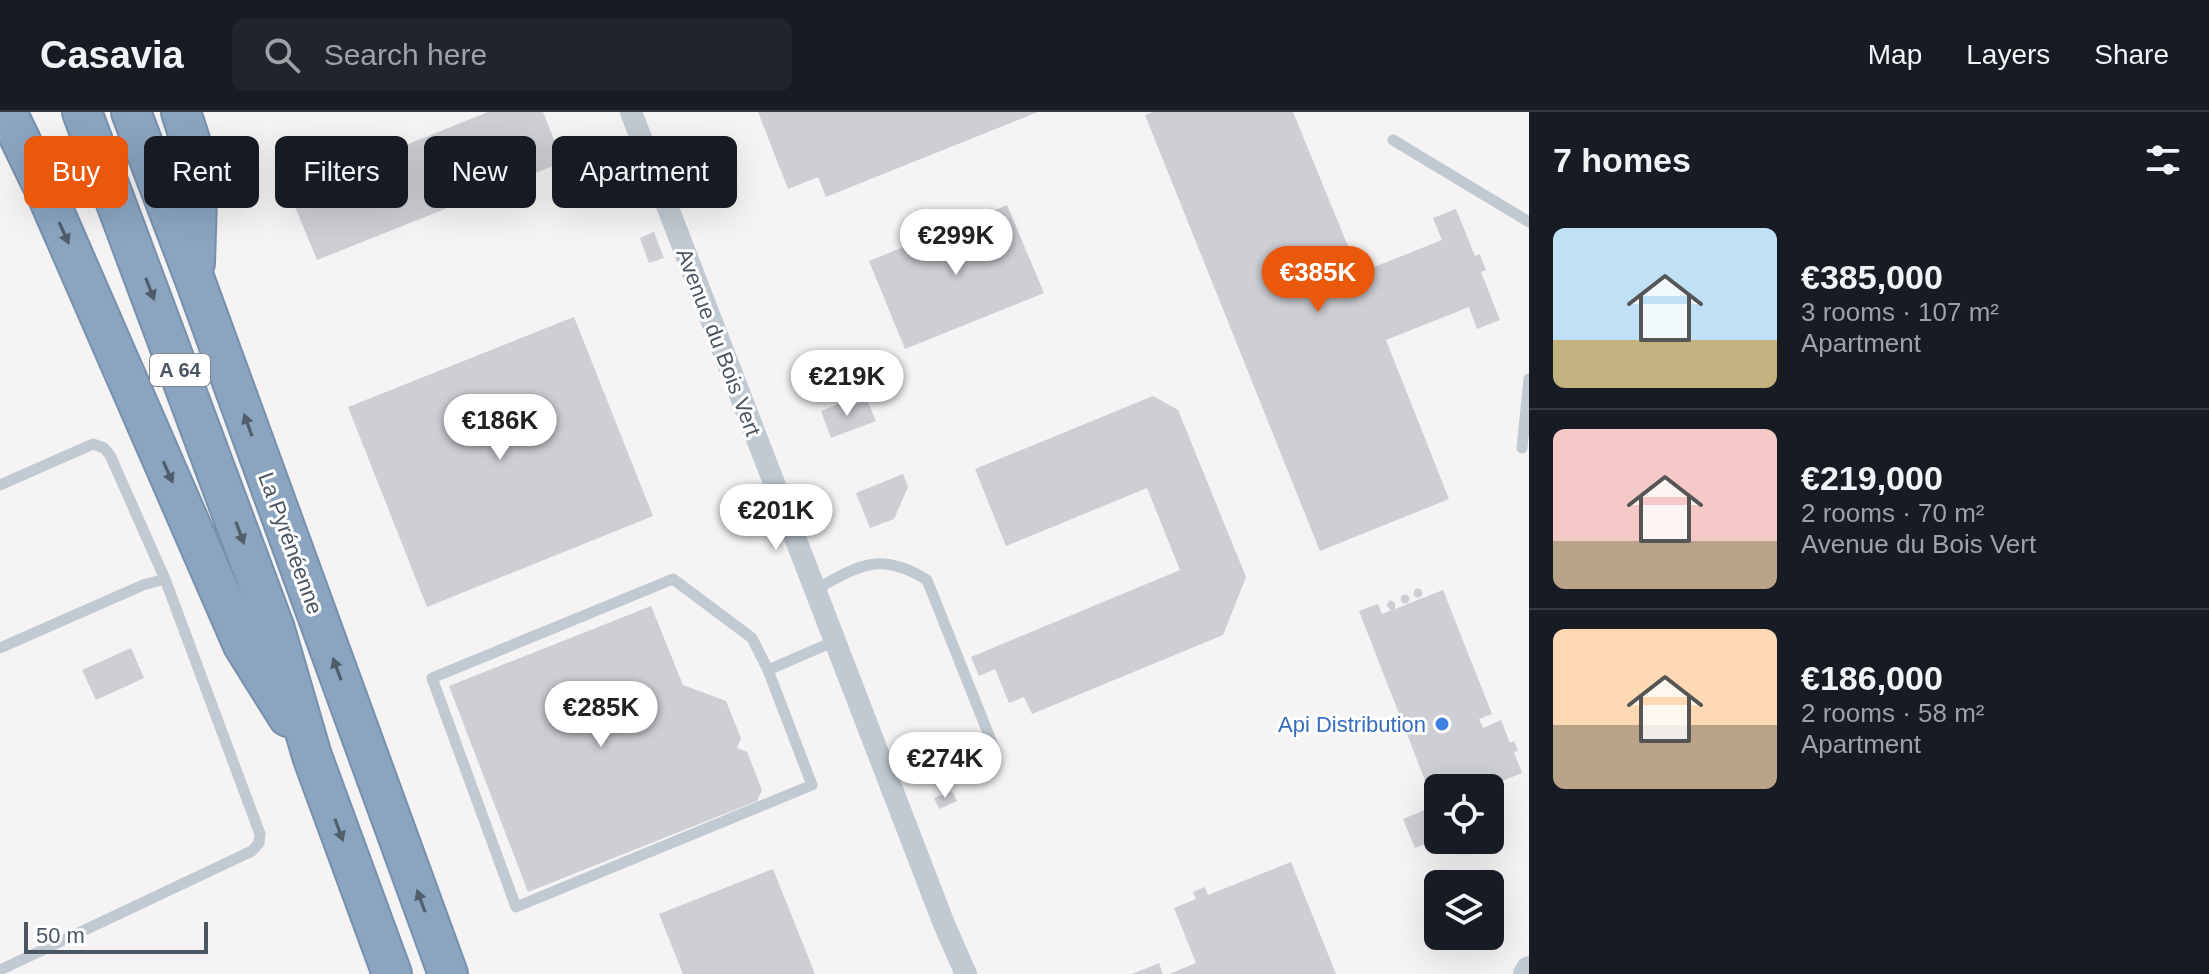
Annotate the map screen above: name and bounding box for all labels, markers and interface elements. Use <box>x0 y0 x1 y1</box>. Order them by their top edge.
search box <box>232 19 792 91</box>
icon: search <box>260 33 304 77</box>
text: Casavia <box>40 34 184 76</box>
text: Search here <box>324 38 487 71</box>
text: Map <box>1868 39 1922 70</box>
text: Layers <box>1966 39 2050 70</box>
text: Share <box>2094 39 2169 70</box>
chip: Buy <box>24 136 128 208</box>
chip: Rent <box>144 136 259 208</box>
chip: Filters <box>275 136 408 208</box>
chip: New <box>424 136 536 208</box>
chip: Apartment <box>552 136 737 208</box>
icon: filters <box>2141 138 2185 182</box>
text: 7 homes <box>1553 141 1691 179</box>
pin: €299K <box>900 209 1012 277</box>
text: €299K <box>918 220 994 250</box>
one-way arrow <box>57 222 70 245</box>
street label: Avenue du Bois Vert <box>671 245 766 440</box>
pin: €385K <box>1262 246 1374 314</box>
text: €385K <box>1280 257 1356 287</box>
text: €385,000 <box>1801 258 1943 296</box>
icon: home <box>1617 260 1713 356</box>
one-way arrow <box>144 277 157 301</box>
text: 3 rooms · 107 m² <box>1801 297 1999 327</box>
text: Apartment <box>1801 328 1921 358</box>
pin: €219K <box>791 350 903 418</box>
road number: A 64 <box>150 354 210 386</box>
text: €219K <box>809 361 885 391</box>
pin: €186K <box>444 394 556 462</box>
text: €186K <box>462 405 538 435</box>
one-way arrow <box>241 413 253 437</box>
text: €219,000 <box>1801 459 1943 497</box>
one-way arrow <box>161 460 174 484</box>
icon: home <box>1617 461 1713 557</box>
street label: La Pyrénéenne <box>253 469 328 618</box>
pin: €201K <box>720 484 832 552</box>
text: €201K <box>738 495 814 525</box>
text: 2 rooms · 70 m² <box>1801 498 1985 528</box>
one-way arrow <box>234 521 247 545</box>
text: Avenue du Bois Vert <box>1801 529 2036 559</box>
one-way arrow <box>330 657 343 681</box>
text: €186,000 <box>1801 659 1943 697</box>
icon: home <box>1617 661 1713 757</box>
pin: €285K <box>545 681 657 749</box>
text: €285K <box>563 692 639 722</box>
text: 2 rooms · 58 m² <box>1801 698 1985 728</box>
place label: Api Distribution <box>1278 712 1426 737</box>
marker: Api Distribution <box>1433 715 1451 733</box>
text: Apartment <box>1801 729 1921 759</box>
pin: €274K <box>889 732 1001 800</box>
text: €274K <box>907 743 983 773</box>
map controls <box>1424 774 1504 950</box>
button: locate <box>1424 774 1504 854</box>
one-way arrow <box>333 818 346 842</box>
button: layers <box>1424 870 1504 950</box>
one-way arrow <box>414 889 427 913</box>
scale bar <box>24 918 208 954</box>
text: 50 m <box>36 923 85 948</box>

